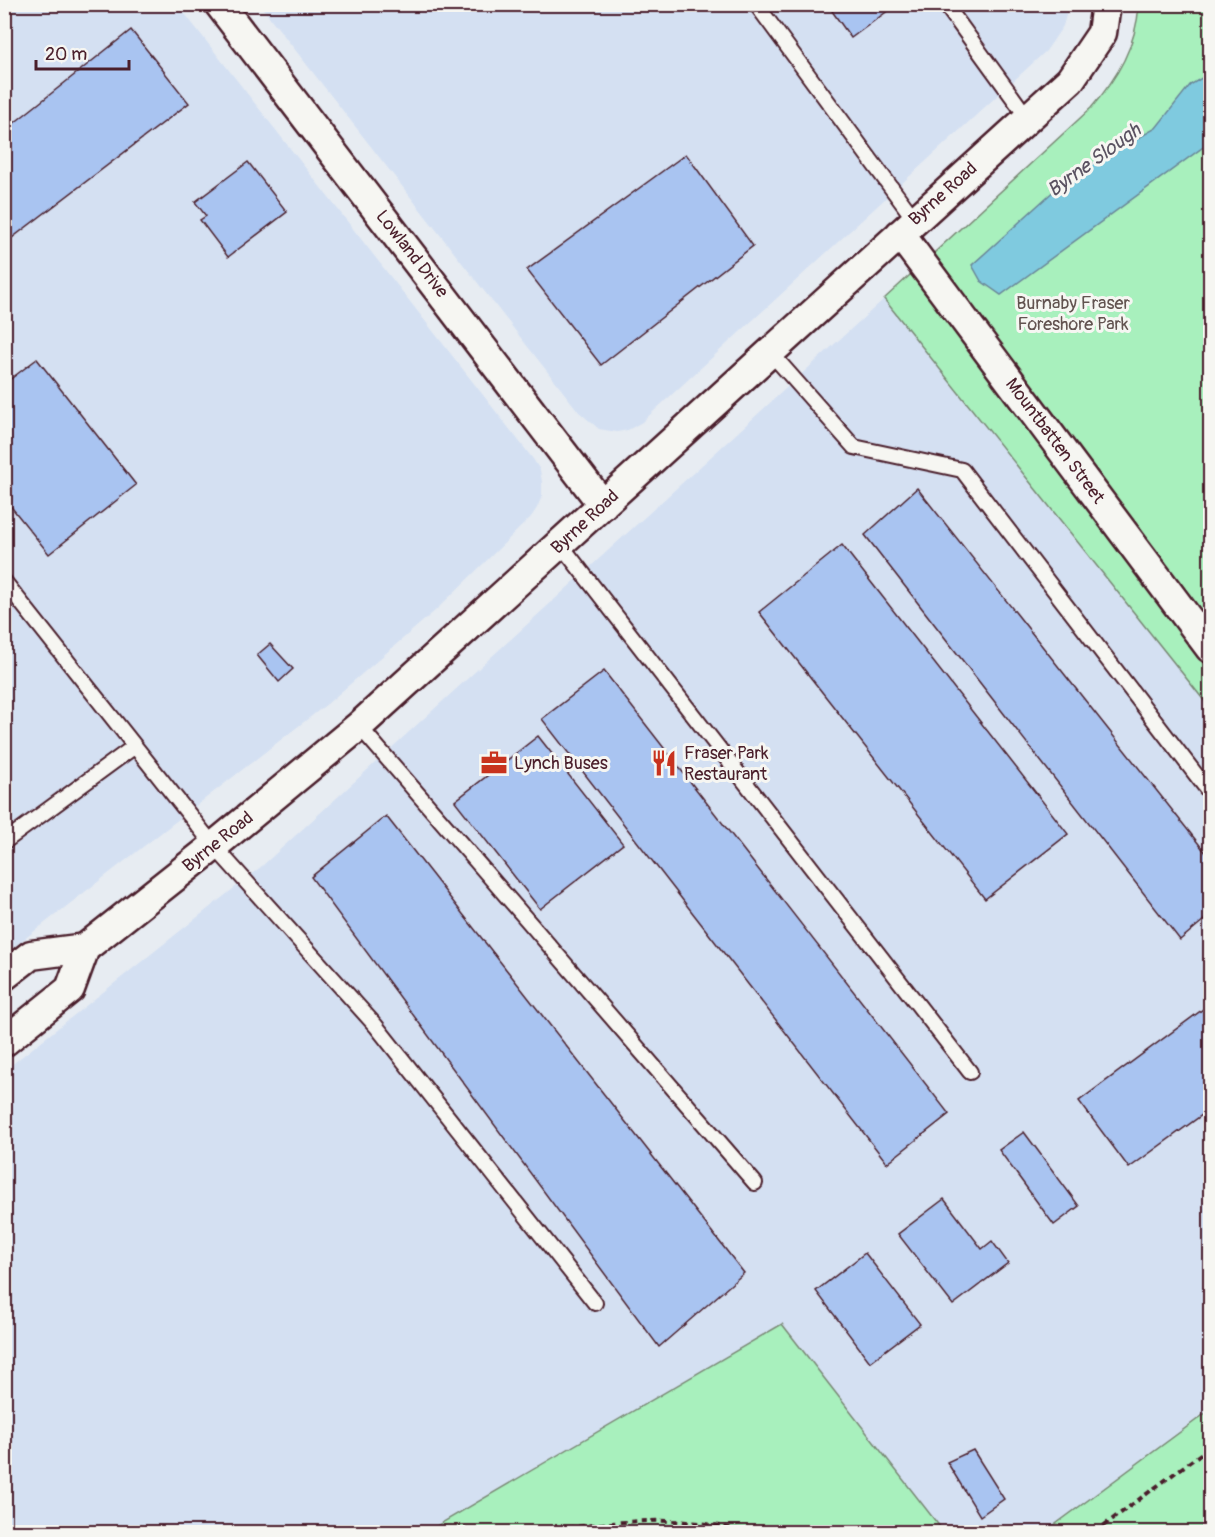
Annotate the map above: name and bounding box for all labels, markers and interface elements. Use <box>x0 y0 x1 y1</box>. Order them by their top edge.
scale bar <box>36 33 129 71</box>
text: 20 m <box>45 43 87 66</box>
water label: Byrne Slough <box>1042 117 1147 202</box>
street label: Byrne Road <box>904 157 982 231</box>
street label: Lowland Drive <box>371 205 454 303</box>
park label: Burnaby Fraser Foreshore Park <box>1016 292 1130 336</box>
street label: Mountbatten Street <box>1000 374 1110 509</box>
street label: Byrne Road <box>546 485 624 559</box>
place label: Fraser Park Restaurant <box>684 742 769 786</box>
office icon: Lynch Buses <box>479 748 509 778</box>
restaurant icon: Fraser Park Restaurant <box>649 748 679 778</box>
place label: Lynch Buses <box>514 752 608 775</box>
street label: Byrne Road <box>178 806 258 878</box>

